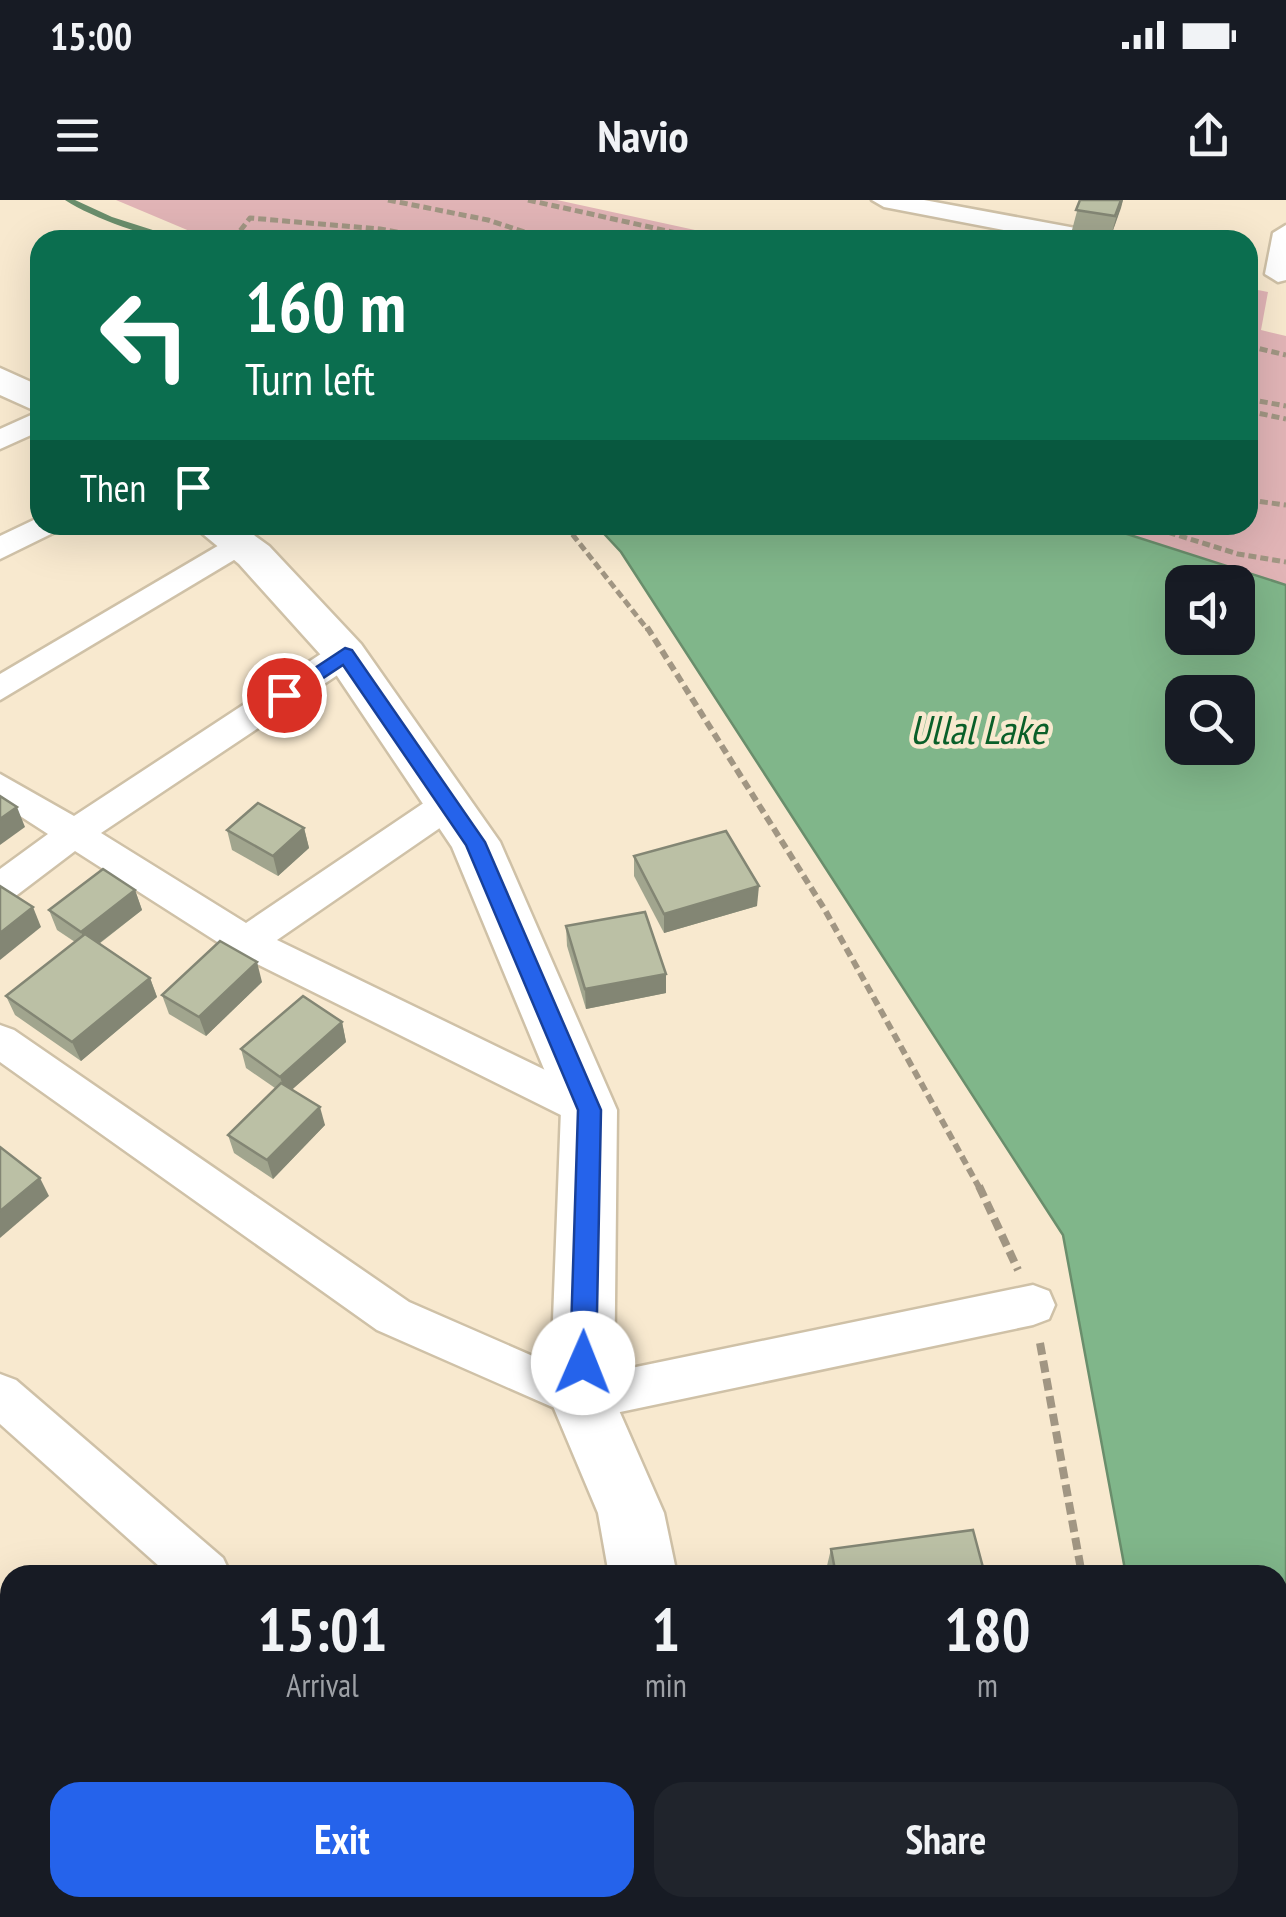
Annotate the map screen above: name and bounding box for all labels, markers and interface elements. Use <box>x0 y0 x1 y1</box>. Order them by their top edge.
text: 15:00 <box>50 11 132 60</box>
text: Navio <box>598 106 689 164</box>
icon: menu <box>50 108 105 163</box>
icon: share <box>1181 108 1236 163</box>
text: 160 m <box>245 261 406 351</box>
icon: left <box>80 270 210 400</box>
text: Turn left <box>245 349 375 407</box>
icon: arrive <box>166 460 221 515</box>
text: Then <box>80 463 146 512</box>
map controls <box>1165 565 1255 765</box>
button: sound <box>1165 565 1255 655</box>
pin <box>242 653 327 738</box>
icon: arrive <box>257 668 312 723</box>
button: search <box>1165 675 1255 765</box>
water label: Ullal Lake <box>910 703 1049 755</box>
position arrow <box>531 1311 635 1415</box>
text: 15:01 <box>258 1590 387 1668</box>
text: 1 <box>652 1590 680 1668</box>
text: 180 <box>944 1590 1030 1668</box>
text: Arrival <box>286 1664 359 1706</box>
text: min <box>645 1664 687 1706</box>
text: m <box>977 1664 998 1706</box>
button: Exit <box>50 1782 634 1897</box>
button: Share <box>654 1782 1238 1897</box>

